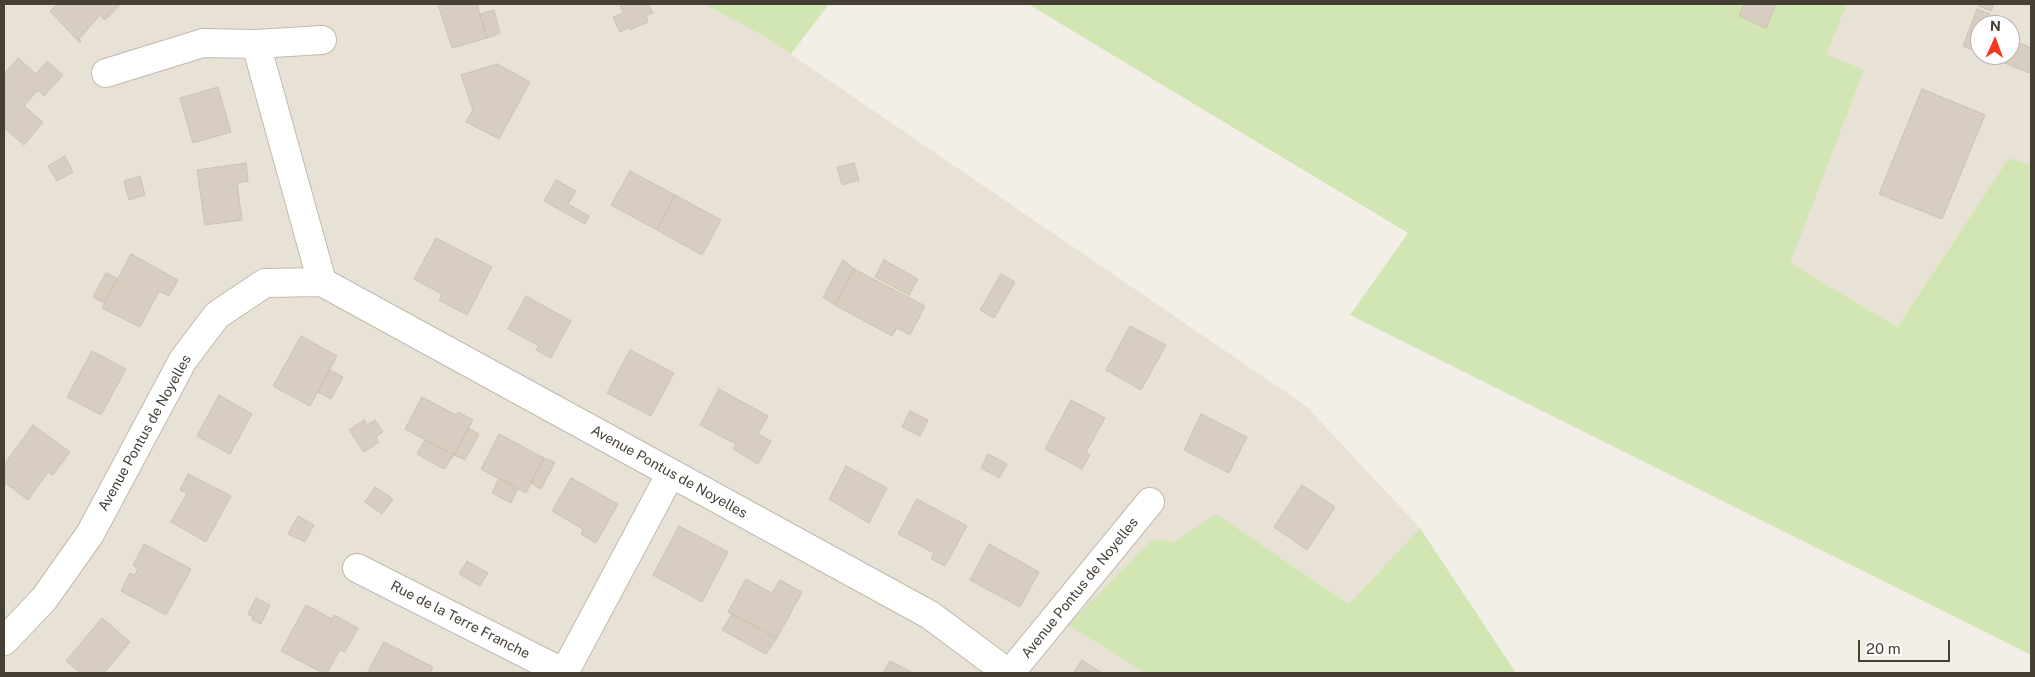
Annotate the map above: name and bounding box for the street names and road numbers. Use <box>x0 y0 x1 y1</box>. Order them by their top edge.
street label: Avenue Pontus de Noyelles <box>95 352 195 514</box>
street label: Avenue Pontus de Noyelles <box>588 422 750 522</box>
street label: Avenue Pontus de Noyelles <box>1018 514 1142 662</box>
street label: Rue de la Terre Franche <box>388 578 532 662</box>

